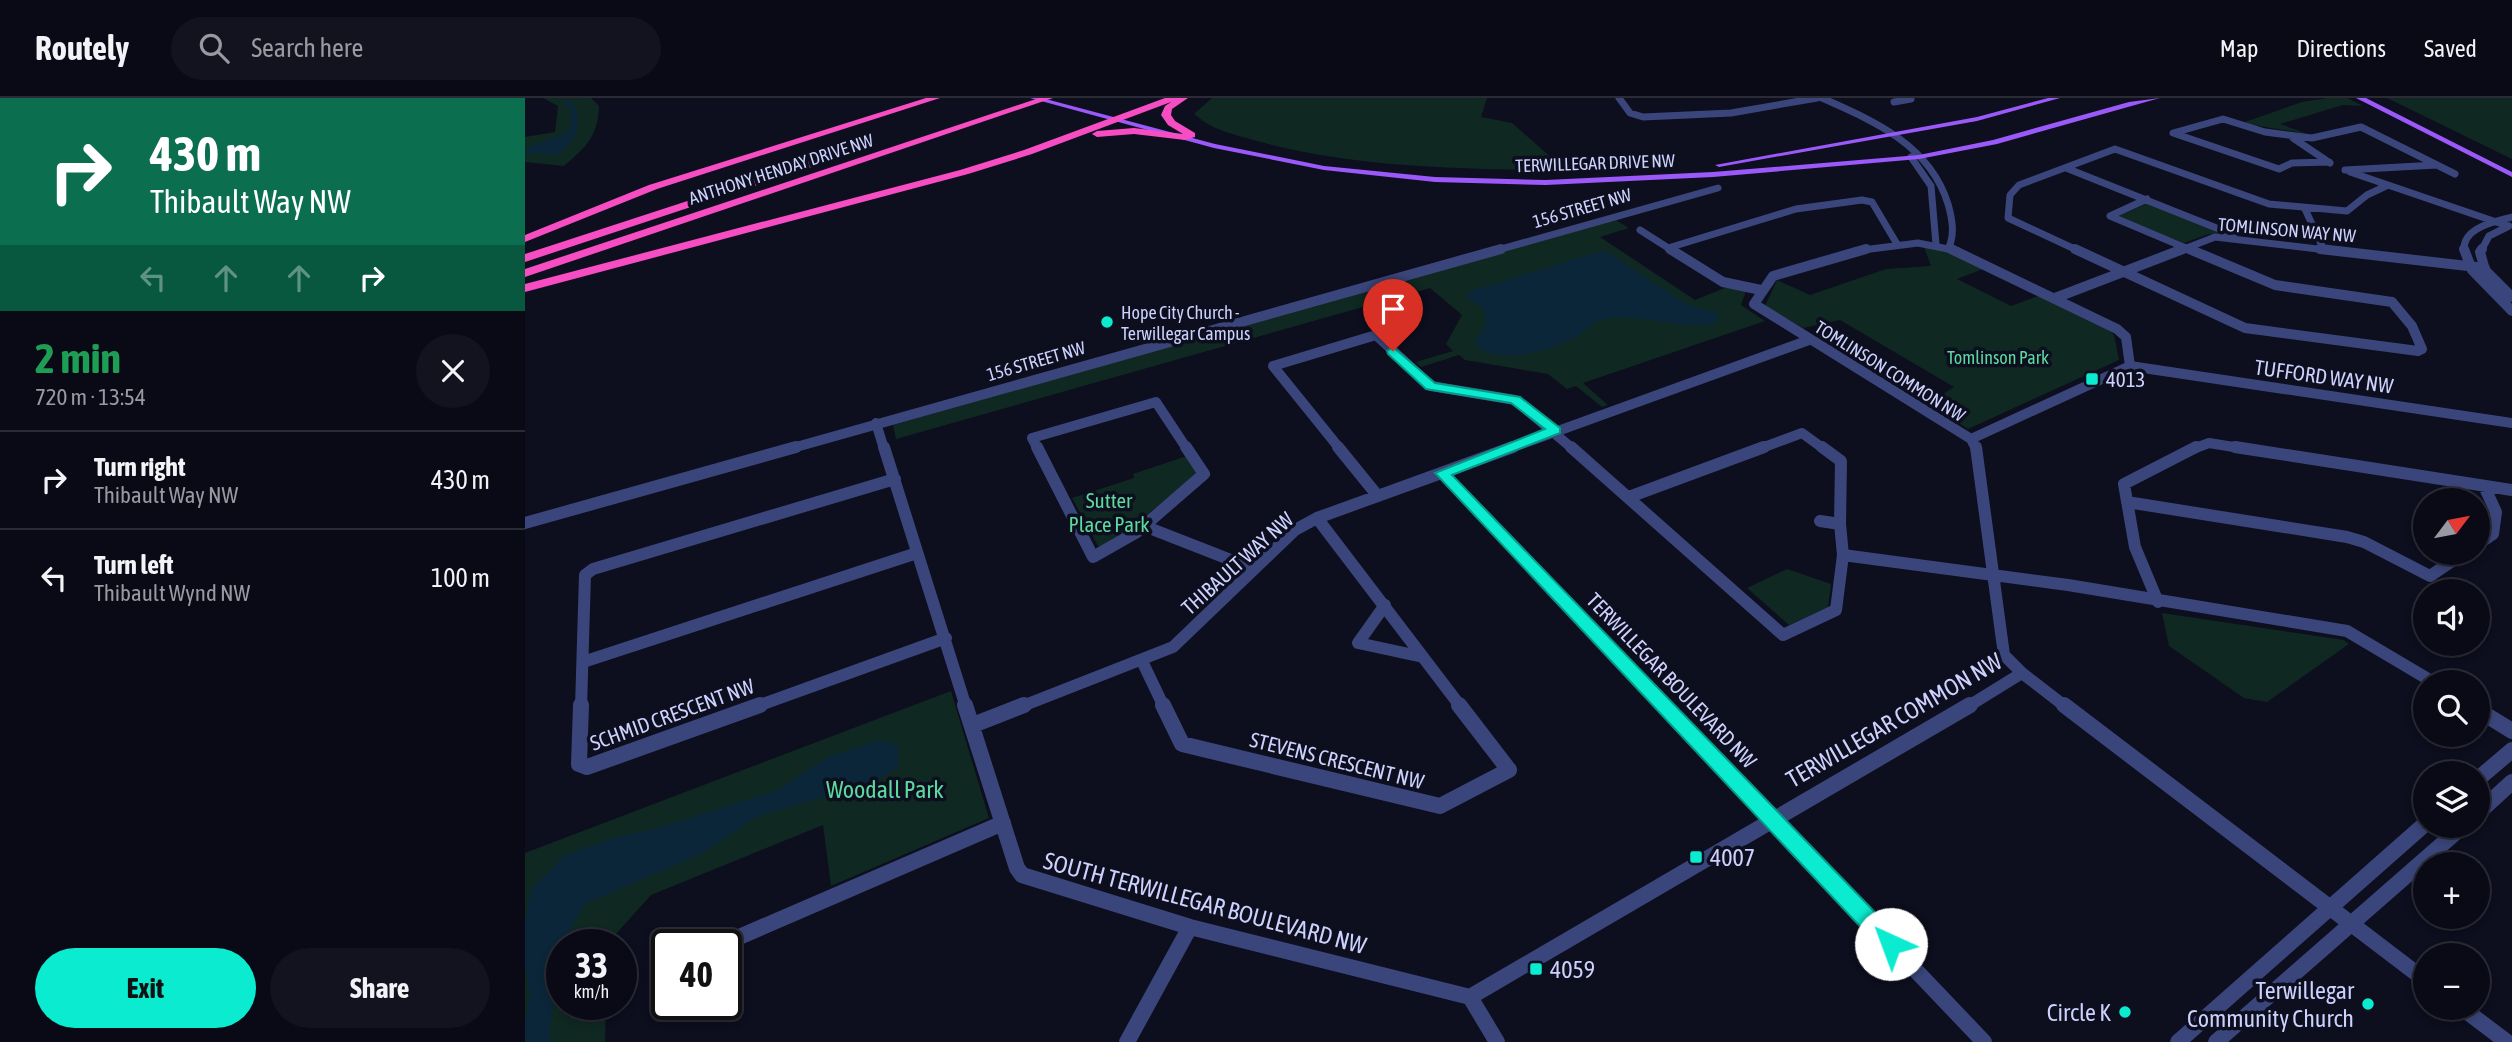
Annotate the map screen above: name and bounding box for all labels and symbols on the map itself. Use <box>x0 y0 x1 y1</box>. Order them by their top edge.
street label: ANTHONY HENDAY DRIVE NW <box>686 129 876 209</box>
street label: TERWILLEGAR DRIVE NW <box>1515 150 1675 176</box>
street label: 156 STREET NW <box>1530 184 1634 232</box>
street label: TOMLINSON WAY NW <box>2217 214 2357 246</box>
pin <box>1363 279 1423 351</box>
place label: Hope City Church - Terwillegar Campus <box>1121 302 1250 344</box>
marker: Hope City Church - Terwillegar Campus <box>1099 314 1115 330</box>
street label: TOMLINSON COMMON NW <box>1811 316 1969 426</box>
street label: 156 STREET NW <box>984 337 1088 385</box>
park label: Tomlinson Park <box>1947 347 2049 368</box>
street label: TUFFORD WAY NW <box>2253 354 2396 398</box>
place label: 4013 <box>2106 367 2145 391</box>
marker: 4013 <box>2084 371 2100 387</box>
park label: Sutter Place Park <box>1069 488 1149 536</box>
north arrow <box>2413 488 2490 565</box>
street label: THIBAULT WAY NW <box>1176 506 1298 619</box>
street label: TERWILLEGAR BOULEVARD NW <box>1582 588 1762 773</box>
street label: TERWILLEGAR COMMON NW <box>1782 647 2007 793</box>
street label: SCHMID CRESCENT NW <box>587 673 758 755</box>
street label: STEVENS CRESCENT NW <box>1247 727 1427 793</box>
park label: Woodall Park <box>826 776 944 803</box>
place label: 4007 <box>1710 844 1755 871</box>
street label: SOUTH TERWILLEGAR BOULEVARD NW <box>1041 847 1370 959</box>
marker: 4007 <box>1688 849 1704 865</box>
position arrow <box>1854 907 1928 981</box>
speed limit sign: 40 <box>651 929 742 1020</box>
place label: 4059 <box>1550 956 1595 983</box>
marker: 4059 <box>1528 961 1544 977</box>
place label: Terwillegar Community Church <box>2187 977 2355 1032</box>
marker: Terwillegar Community Church <box>2360 996 2376 1012</box>
place label: Circle K <box>2047 999 2111 1026</box>
marker: Circle K <box>2117 1004 2133 1020</box>

